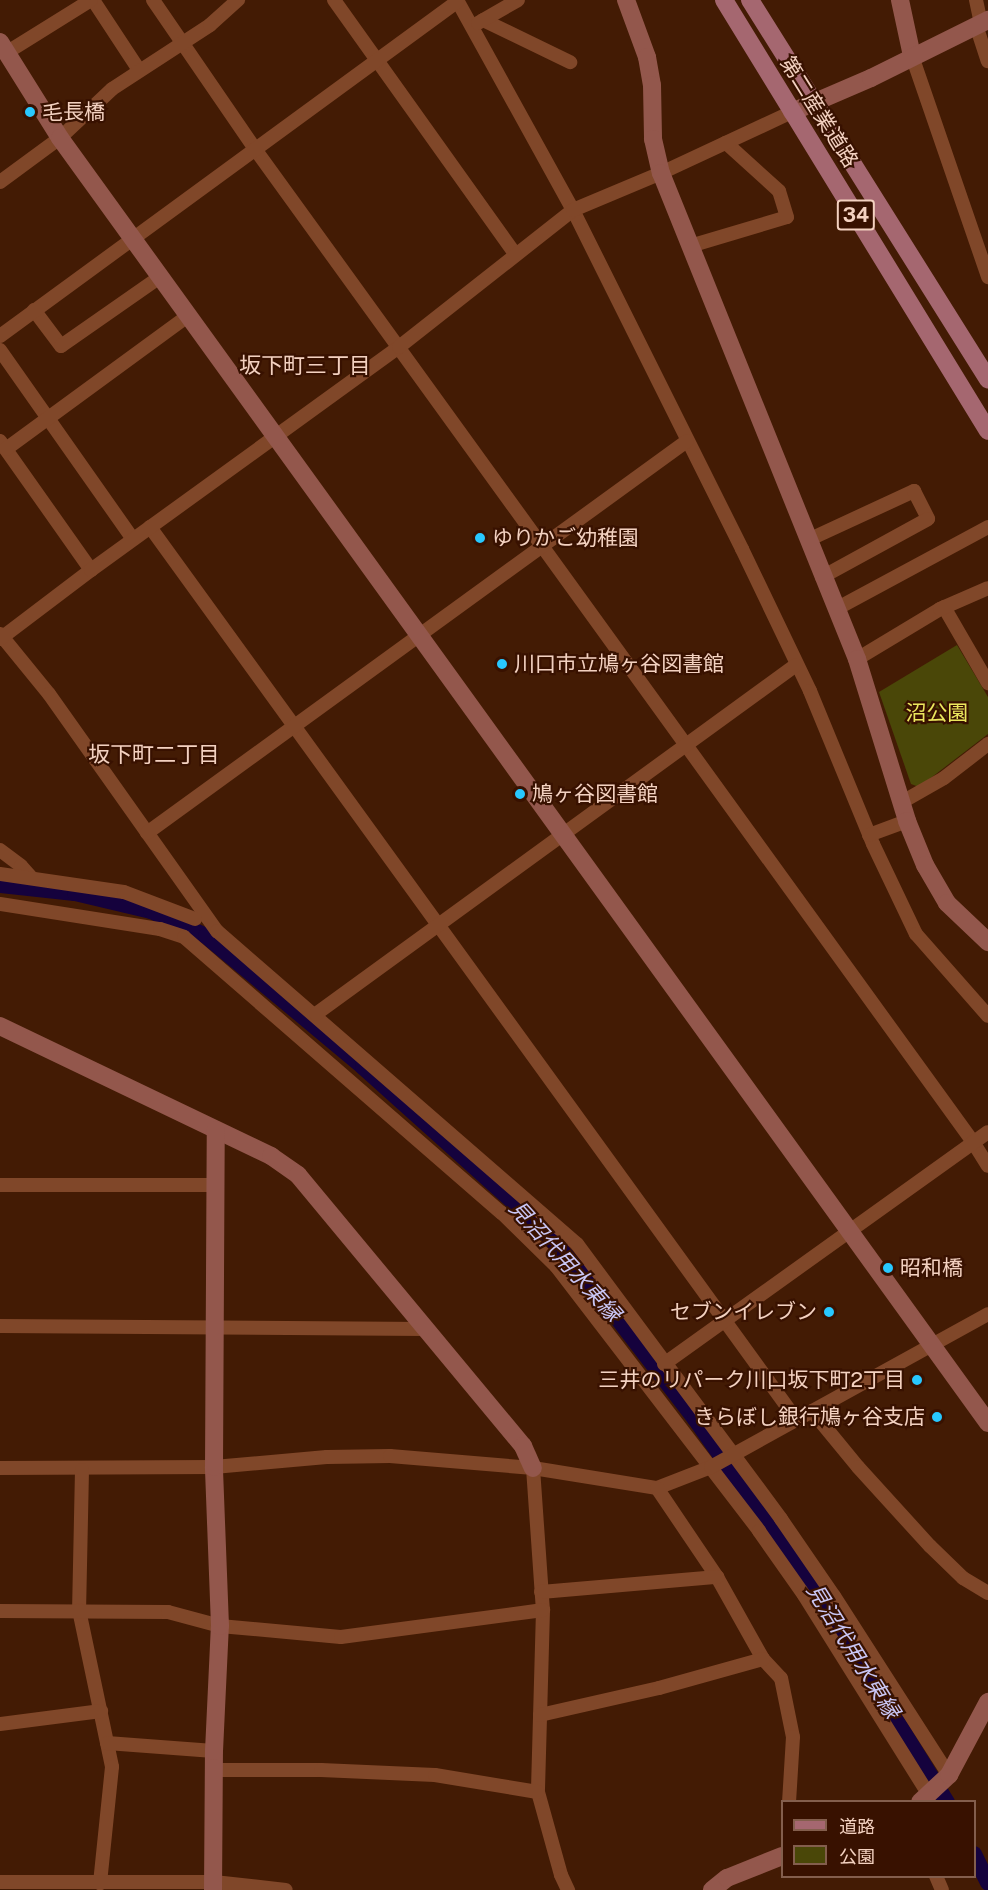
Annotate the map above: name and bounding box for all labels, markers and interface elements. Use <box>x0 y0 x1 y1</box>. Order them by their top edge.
street label: 第二産業道路 <box>775 52 863 172</box>
place label: 毛長橋 <box>42 99 105 125</box>
marker: 毛長橋 <box>23 105 37 119</box>
road number: 34 <box>836 198 876 232</box>
district label: 坂下町三丁目 <box>239 353 371 379</box>
place label: ゆりかご幼稚園 <box>492 525 639 551</box>
marker: ゆりかご幼稚園 <box>473 531 487 545</box>
place label: 川口市立鳩ヶ谷図書館 <box>514 651 724 677</box>
marker: 川口市立鳩ヶ谷図書館 <box>495 657 509 671</box>
park label: 沼公園 <box>906 700 968 726</box>
district label: 坂下町二丁目 <box>88 742 220 768</box>
place label: 鳩ヶ谷図書館 <box>532 781 658 807</box>
marker: 鳩ヶ谷図書館 <box>513 787 527 801</box>
water label: 見沼代用水東縁 <box>504 1195 626 1327</box>
place label: 昭和橋 <box>900 1255 963 1281</box>
marker: 昭和橋 <box>881 1261 895 1275</box>
place label: セブンイレブン <box>670 1299 817 1325</box>
marker: セブンイレブン <box>822 1305 836 1319</box>
place label: 三井のリパーク川口坂下町2丁目 <box>598 1367 905 1393</box>
marker: 三井のリパーク川口坂下町2丁目 <box>910 1373 924 1387</box>
place label: きらぼし銀行鳩ヶ谷支店 <box>694 1404 925 1430</box>
marker: きらぼし銀行鳩ヶ谷支店 <box>930 1410 944 1424</box>
water label: 見沼代用水東縁 <box>801 1579 905 1723</box>
legend <box>781 1800 976 1878</box>
text: 道路 <box>839 1816 875 1837</box>
text: 公園 <box>839 1846 875 1867</box>

